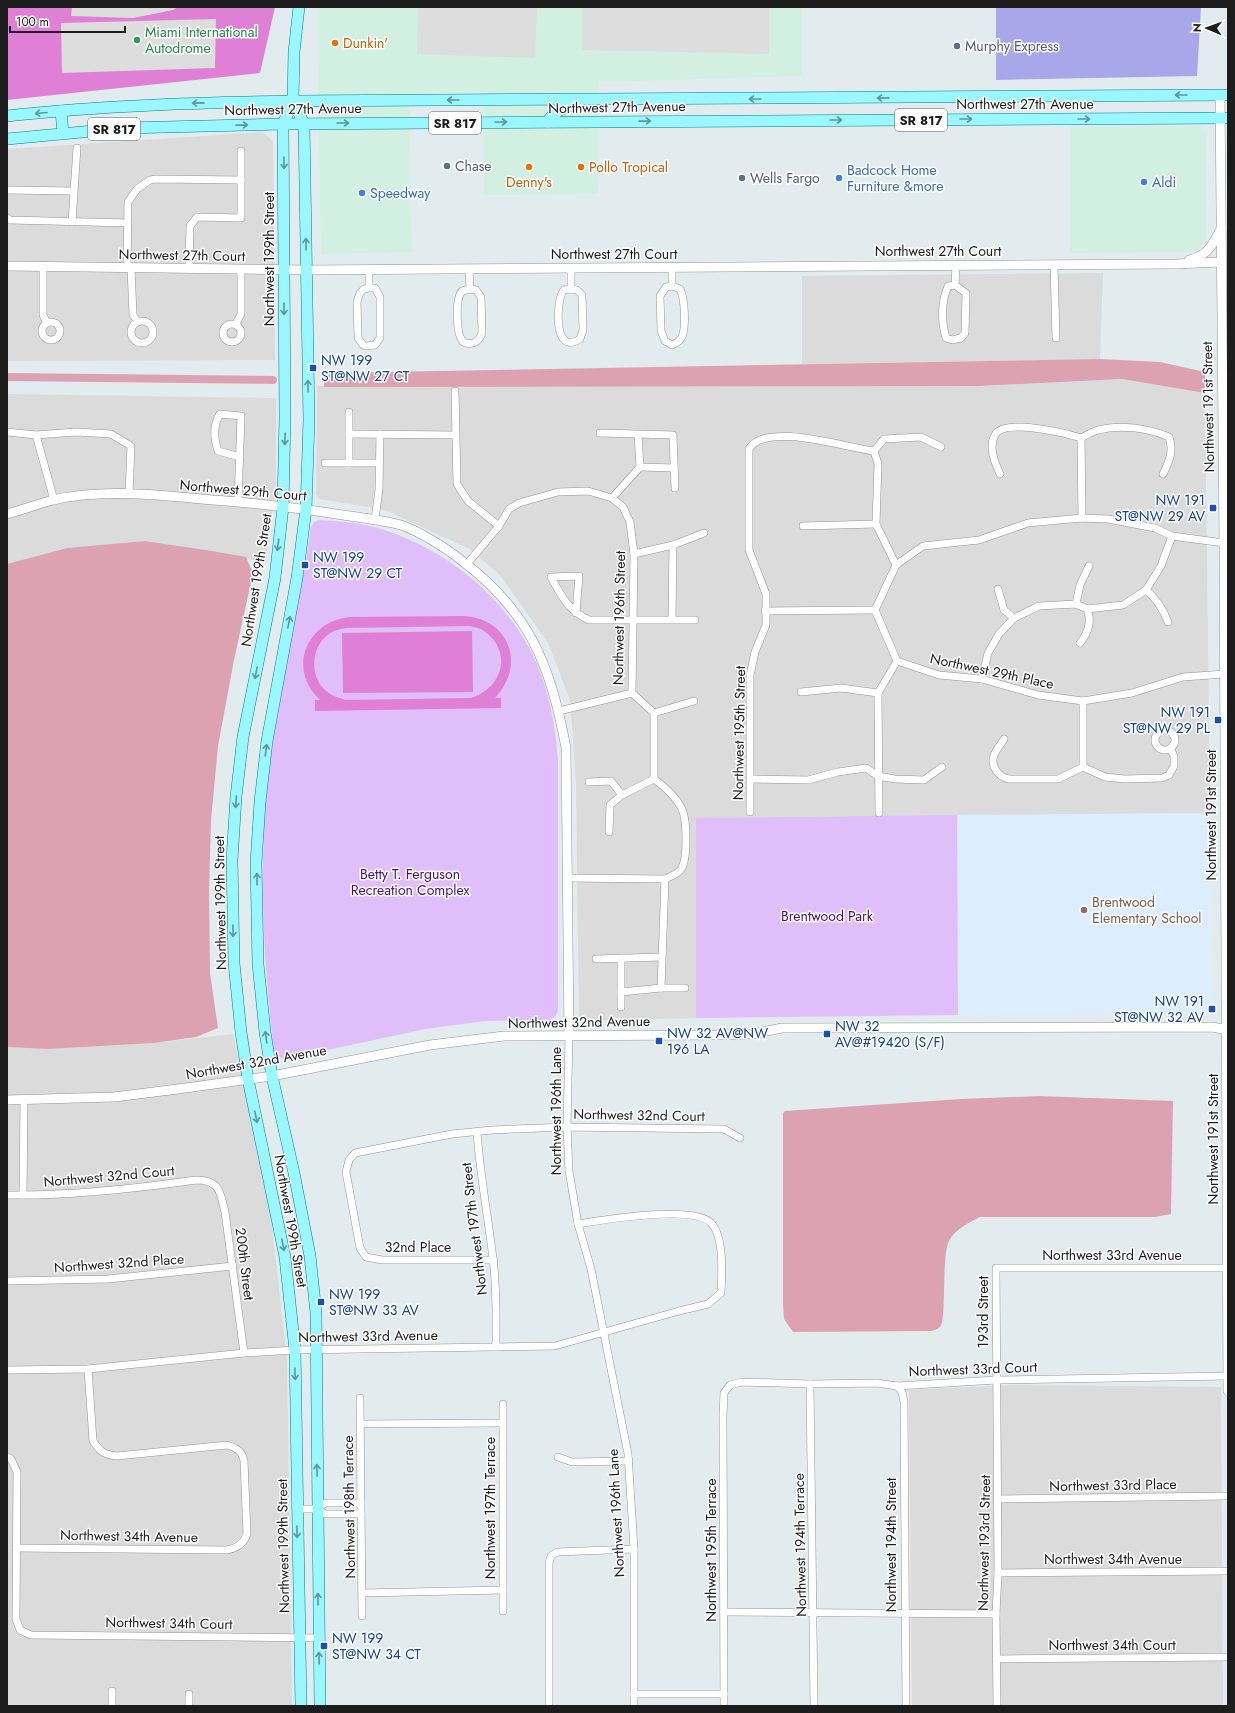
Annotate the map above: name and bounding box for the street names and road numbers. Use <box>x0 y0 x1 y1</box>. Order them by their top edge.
street label: Northwest 27th Avenue <box>956 94 1094 114</box>
street label: Northwest 27th Avenue <box>548 96 686 118</box>
street label: Northwest 27th Avenue <box>224 98 362 120</box>
road number: SR 817 <box>895 109 947 131</box>
road number: SR 817 <box>429 112 481 134</box>
road number: SR 817 <box>88 118 140 140</box>
street label: Northwest 199th Street <box>259 191 279 326</box>
street label: Northwest 27th Court <box>875 241 1002 261</box>
street label: Northwest 27th Court <box>119 244 246 266</box>
street label: Northwest 27th Court <box>551 244 678 264</box>
street label: Northwest 191st Street <box>1197 341 1219 473</box>
street label: Northwest 29th Court <box>179 474 308 506</box>
street label: Northwest 199th Street <box>236 511 276 648</box>
street label: Northwest 196th Street <box>608 550 630 685</box>
street label: Northwest 29th Place <box>928 648 1056 694</box>
street label: Northwest 195th Street <box>728 665 750 800</box>
street label: Northwest 191st Street <box>1201 749 1221 880</box>
street label: Northwest 199th Street <box>209 835 231 970</box>
street label: Northwest 32nd Avenue <box>508 1011 650 1033</box>
street label: Northwest 32nd Avenue <box>184 1040 328 1084</box>
street label: Northwest 196th Lane <box>546 1047 566 1175</box>
street label: Northwest 191st Street <box>1203 1073 1223 1204</box>
street label: Northwest 32nd Court <box>573 1104 706 1126</box>
street label: Northwest 199th Street <box>269 1153 313 1290</box>
street label: Northwest 32nd Court <box>43 1160 176 1192</box>
street label: Northwest 197th Street <box>456 1161 492 1296</box>
street label: 200th Street <box>231 1227 259 1302</box>
street label: 32nd Place <box>385 1237 451 1257</box>
street label: Northwest 33rd Avenue <box>1042 1245 1182 1265</box>
street label: Northwest 32nd Place <box>53 1248 185 1278</box>
street label: 193rd Street <box>973 1275 993 1348</box>
street label: Northwest 33rd Avenue <box>298 1325 438 1347</box>
street label: Northwest 33rd Court <box>908 1357 1038 1381</box>
street label: Northwest 198th Terrace <box>338 1435 360 1579</box>
street label: Northwest 197th Terrace <box>480 1437 500 1579</box>
street label: Northwest 196th Lane <box>603 1448 629 1578</box>
street label: Northwest 194th Terrace <box>789 1473 811 1617</box>
street label: Northwest 193rd Street <box>973 1474 995 1611</box>
street label: Northwest 33rd Place <box>1049 1474 1177 1496</box>
street label: Northwest 194th Street <box>881 1477 901 1612</box>
street label: Northwest 199th Street <box>272 1478 294 1613</box>
street label: Northwest 195th Terrace <box>701 1478 721 1622</box>
street label: Northwest 34th Avenue <box>60 1525 198 1547</box>
street label: Northwest 34th Avenue <box>1044 1549 1182 1569</box>
street label: Northwest 34th Court <box>105 1612 233 1634</box>
street label: Northwest 34th Court <box>1048 1635 1176 1655</box>

